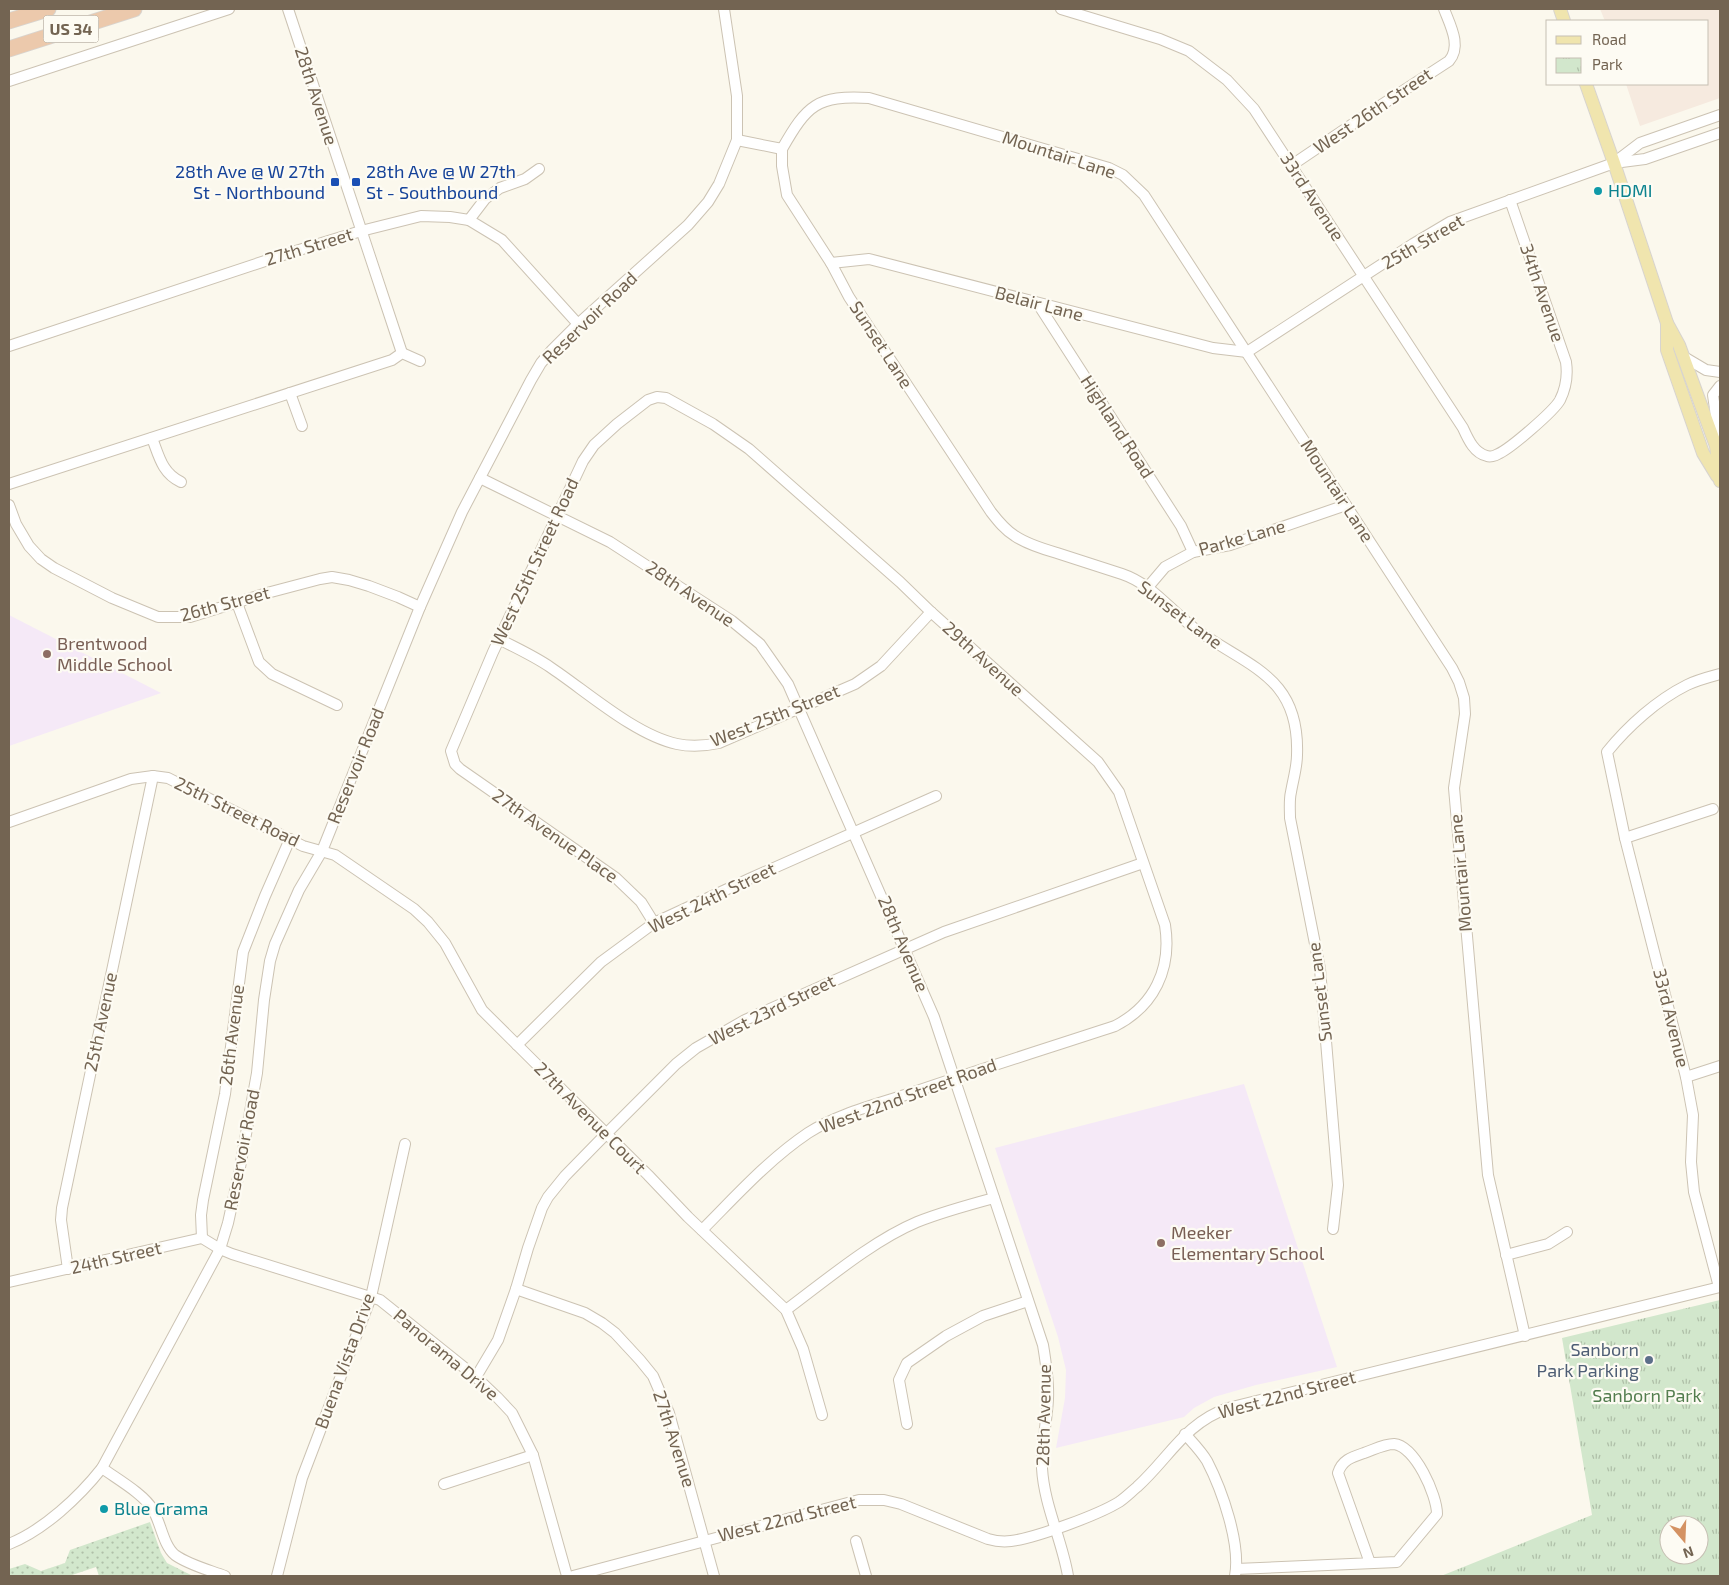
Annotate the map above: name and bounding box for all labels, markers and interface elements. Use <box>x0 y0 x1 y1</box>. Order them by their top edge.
road number: US 34 <box>44 15 98 42</box>
legend <box>1546 20 1709 85</box>
text: Road <box>1592 30 1627 48</box>
street label: 28th Avenue <box>291 44 343 148</box>
text: Park <box>1592 55 1623 73</box>
street label: West 26th Street <box>1309 62 1436 158</box>
street label: Mountair Lane <box>1000 125 1119 183</box>
street label: 33rd Avenue <box>1276 148 1350 245</box>
place label: 28th Ave @ W 27th St - Northbound <box>175 160 325 203</box>
place label: 28th Ave @ W 27th St - Southbound <box>366 160 516 203</box>
marker: 28th Ave @ W 27th St - Northbound <box>329 176 341 188</box>
marker: 28th Ave @ W 27th St - Southbound <box>350 176 362 188</box>
place label: HDMI <box>1608 179 1652 201</box>
marker: HDMI <box>1592 185 1604 197</box>
street label: 25th Street <box>1378 209 1468 273</box>
street label: 27th Street <box>262 222 355 270</box>
street label: 34th Avenue <box>1516 241 1570 345</box>
street label: Reservoir Road <box>537 267 641 368</box>
street label: Belair Lane <box>993 281 1086 325</box>
street label: Sunset Lane <box>845 297 918 392</box>
street label: Highland Road <box>1076 371 1159 482</box>
street label: Mountair Lane <box>1296 435 1379 546</box>
street label: West 25th Street Road <box>485 474 583 649</box>
street label: Parke Lane <box>1196 514 1288 560</box>
street label: 28th Avenue <box>642 555 739 631</box>
street label: Sunset Lane <box>1134 575 1227 653</box>
street label: 26th Street <box>178 580 272 626</box>
street label: 29th Avenue <box>939 616 1029 700</box>
place label: Brentwood Middle School <box>57 632 173 675</box>
marker: Brentwood Middle School <box>41 648 53 660</box>
street label: West 25th Street <box>707 679 843 751</box>
street label: Reservoir Road <box>322 704 388 827</box>
street label: 25th Street Road <box>171 771 304 851</box>
street label: 27th Avenue Place <box>488 784 623 887</box>
street label: Mountair Lane <box>1444 813 1476 933</box>
street label: West 24th Street <box>644 857 779 937</box>
street label: 28th Avenue <box>874 892 934 995</box>
street label: Sunset Lane <box>1302 941 1336 1043</box>
street label: 33rd Avenue <box>1649 966 1695 1070</box>
street label: West 23rd Street <box>705 969 838 1049</box>
street label: 25th Avenue <box>79 970 121 1073</box>
street label: 26th Avenue <box>214 983 248 1087</box>
street label: West 22nd Street Road <box>816 1053 999 1137</box>
street label: 27th Avenue Court <box>530 1057 651 1178</box>
street label: Reservoir Road <box>218 1087 264 1212</box>
place label: Meeker Elementary School <box>1171 1221 1325 1264</box>
street label: 24th Street <box>68 1236 163 1278</box>
marker: Meeker Elementary School <box>1155 1237 1167 1249</box>
street label: Buena Vista Drive <box>309 1290 379 1432</box>
street label: Panorama Drive <box>390 1304 504 1405</box>
place label: Sanborn Park Parking <box>1537 1338 1639 1381</box>
marker: Sanborn Park Parking <box>1643 1354 1655 1366</box>
street label: 28th Avenue <box>1031 1364 1055 1466</box>
street label: West 22nd Street <box>1216 1365 1358 1423</box>
park label: Sanborn Park <box>1592 1384 1702 1406</box>
street label: 27th Avenue <box>649 1387 701 1490</box>
street label: West 22nd Street <box>715 1490 858 1546</box>
place label: Blue Grama <box>114 1497 209 1519</box>
marker: Blue Grama <box>98 1503 110 1515</box>
north arrow <box>1659 1515 1709 1565</box>
text: N <box>1681 1543 1696 1562</box>

